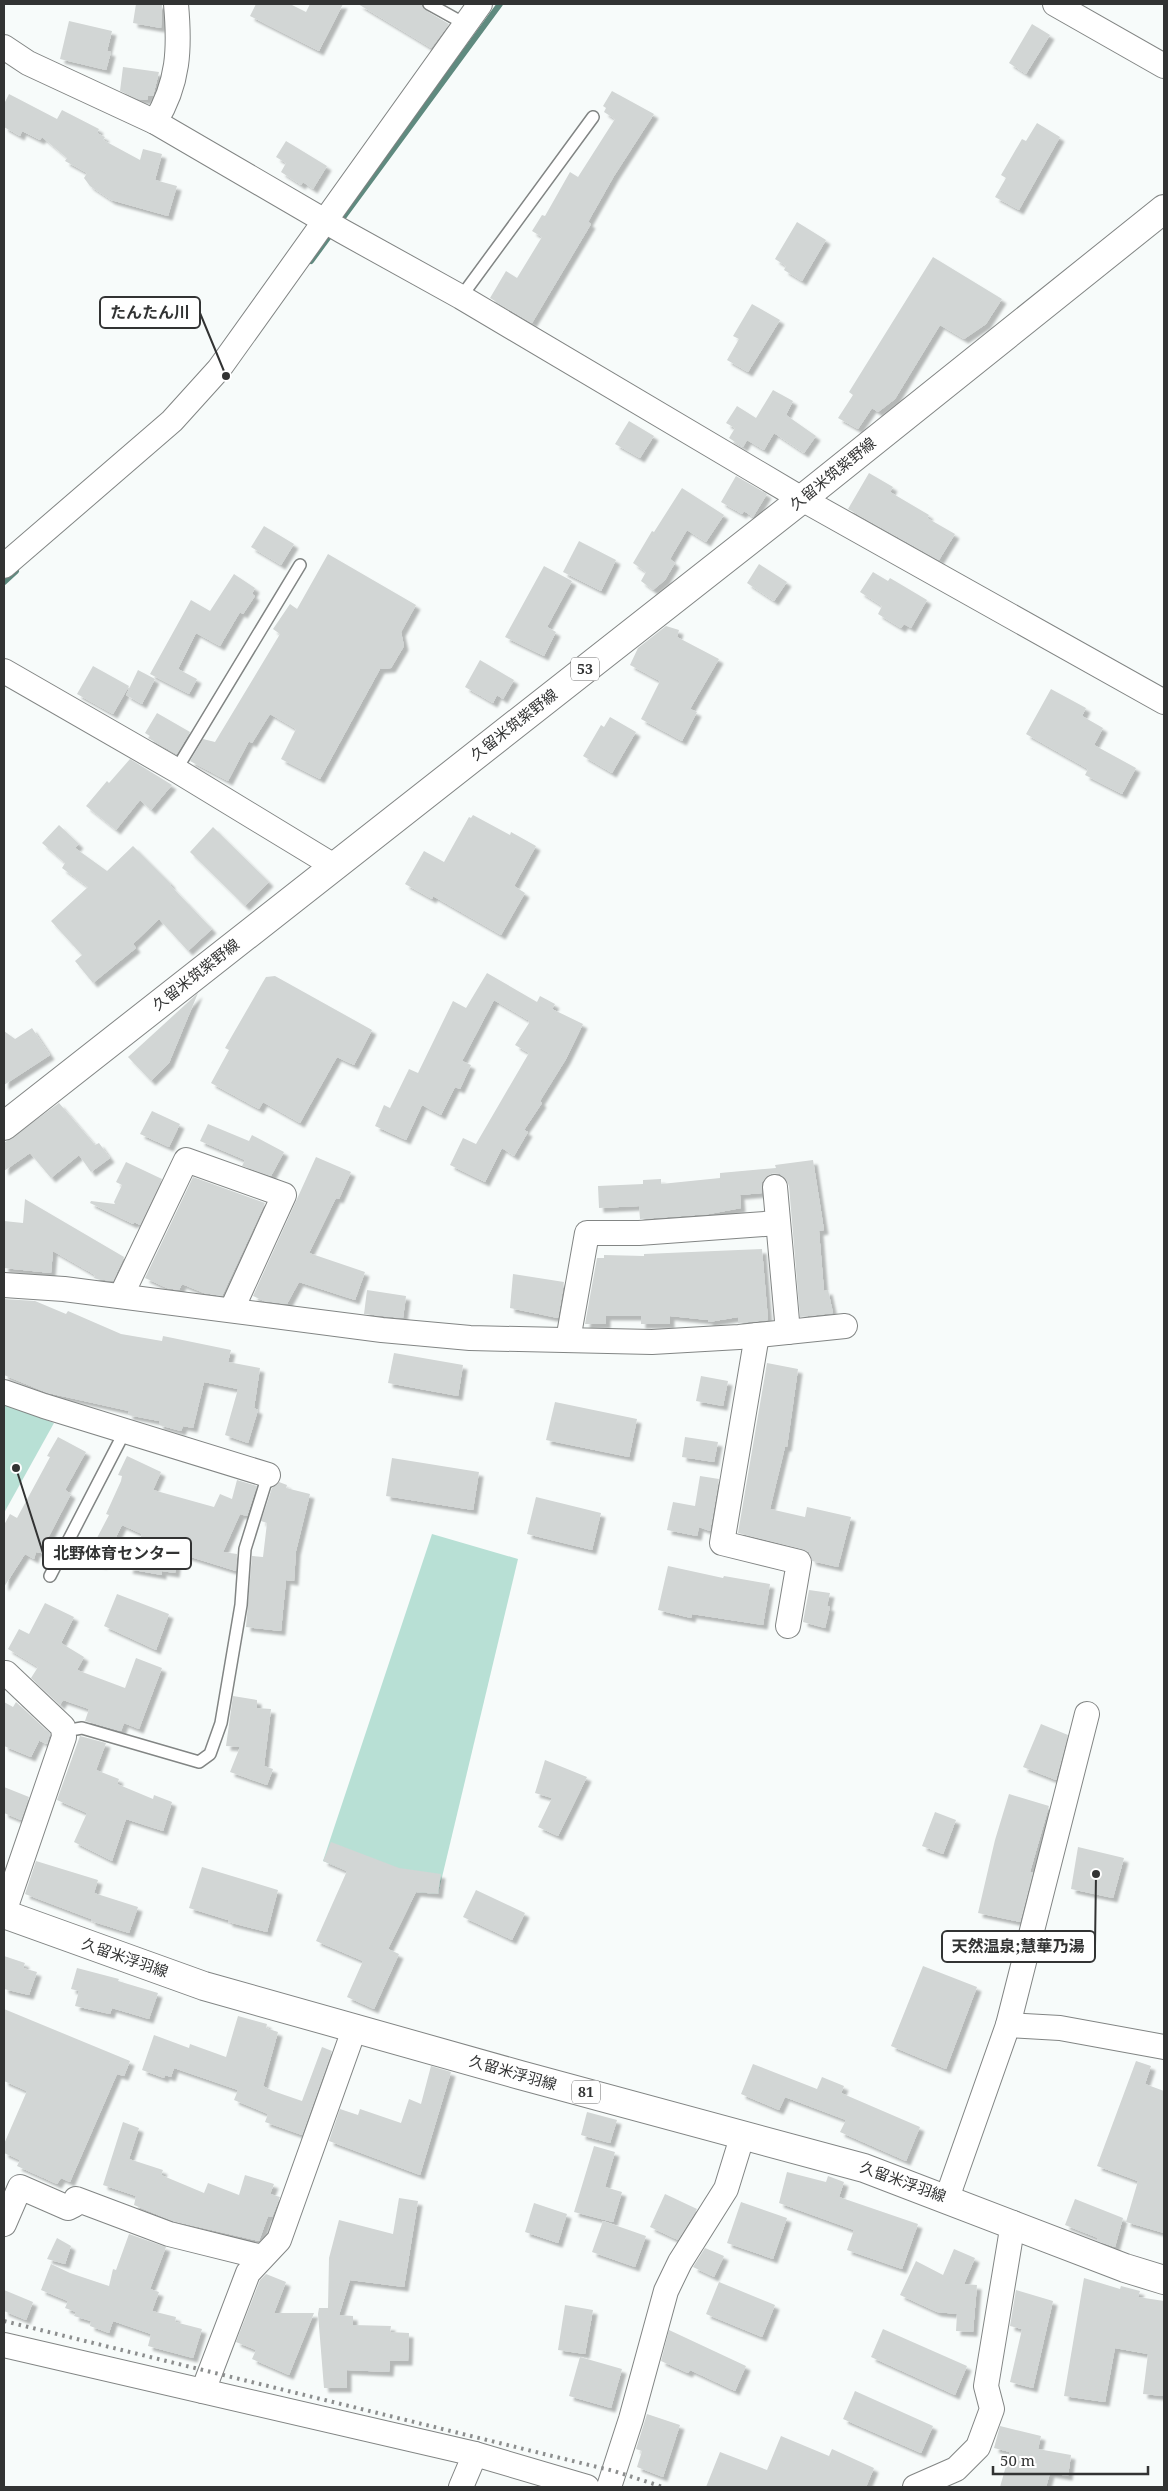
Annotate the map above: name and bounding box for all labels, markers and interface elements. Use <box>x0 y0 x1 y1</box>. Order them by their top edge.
callout: たんたん川 <box>100 297 200 328</box>
text: たんたん川 <box>110 301 190 323</box>
street label: 久留米筑紫野線 <box>785 432 879 514</box>
road number: 53 <box>571 658 599 681</box>
street label: 久留米筑紫野線 <box>466 684 561 764</box>
street label: 久留米筑紫野線 <box>148 934 243 1014</box>
callout: 北野体育センター <box>43 1538 191 1569</box>
text: 北野体育センター <box>53 1542 181 1564</box>
callout: 天然温泉;慧華乃湯 <box>942 1931 1095 1962</box>
street label: 久留米浮羽線 <box>80 1933 171 1981</box>
text: 天然温泉;慧華乃湯 <box>952 1935 1084 1957</box>
street label: 久留米浮羽線 <box>467 2050 559 2094</box>
road number: 81 <box>572 2080 600 2104</box>
street label: 久留米浮羽線 <box>858 2156 949 2206</box>
scale bar <box>993 2444 1148 2476</box>
text: 50 m <box>1000 2450 1035 2470</box>

